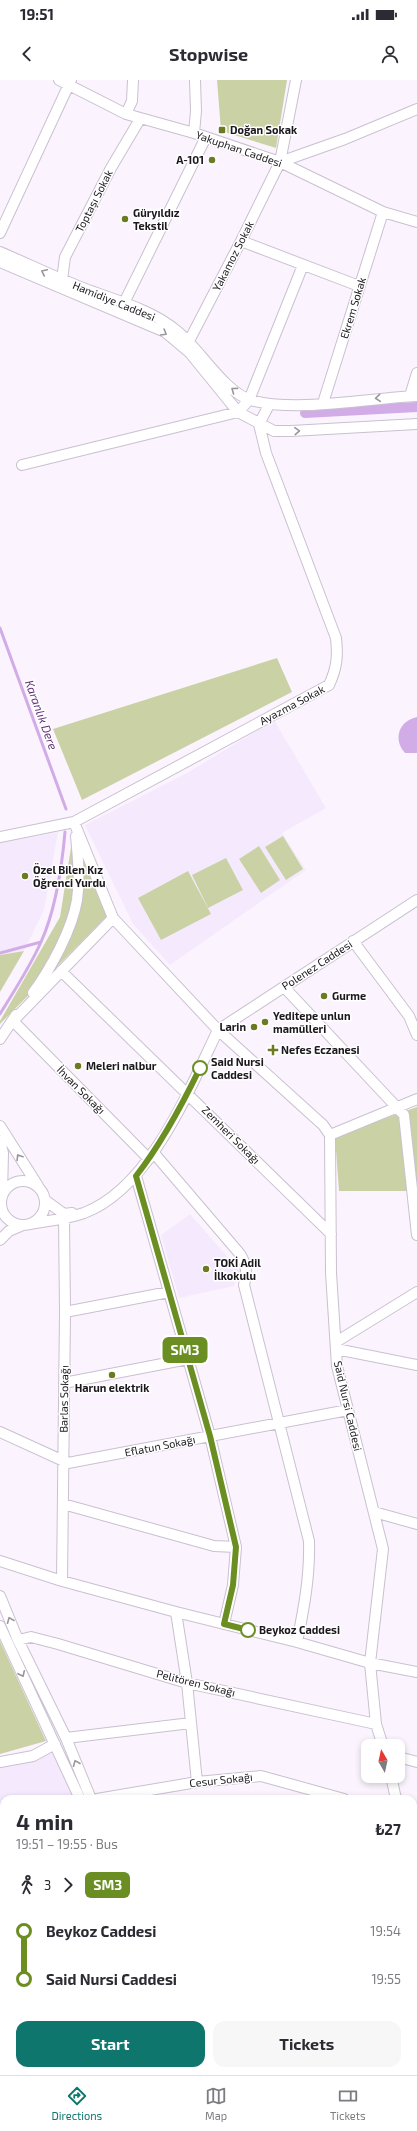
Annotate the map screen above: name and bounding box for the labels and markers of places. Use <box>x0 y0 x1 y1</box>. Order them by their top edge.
place label: Doğan Sokak <box>230 123 298 136</box>
marker: Doğan Sokak <box>217 125 227 135</box>
place label: A-101 <box>176 153 204 166</box>
marker: A-101 <box>207 155 217 165</box>
place label: Güryıldız Tekstil <box>133 206 180 232</box>
marker: Güryıldız Tekstil <box>120 214 130 224</box>
place label: Özel Bilen Kız Öğrenci Yurdu <box>33 862 105 889</box>
marker: Özel Bilen Kız Öğrenci Yurdu <box>20 871 30 881</box>
place label: Gurme <box>332 989 366 1002</box>
marker: Gurme <box>319 991 329 1001</box>
place label: Yeditepe unlun mamülleri <box>273 1009 351 1035</box>
marker: Yeditepe unlun mamülleri <box>260 1017 270 1027</box>
place label: Larin <box>219 1020 246 1033</box>
marker: Larin <box>249 1022 259 1032</box>
place label: Nefes Eczanesi <box>281 1043 360 1056</box>
marker: Nefes Eczanesi <box>268 1045 278 1055</box>
place label: Said Nursi Caddesi <box>211 1055 264 1081</box>
place label: Meleri nalbur <box>86 1059 157 1072</box>
marker: Said Nursi Caddesi <box>192 1060 208 1076</box>
marker: Meleri nalbur <box>73 1061 83 1071</box>
place label: TOKİ Adil İlkokulu <box>214 1256 261 1282</box>
marker: TOKİ Adil İlkokulu <box>201 1264 211 1274</box>
marker: Harun elektrik <box>107 1370 117 1380</box>
place label: Harun elektrik <box>75 1381 150 1394</box>
marker: Beykoz Caddesi <box>240 1622 256 1638</box>
place label: Beykoz Caddesi <box>259 1623 340 1637</box>

